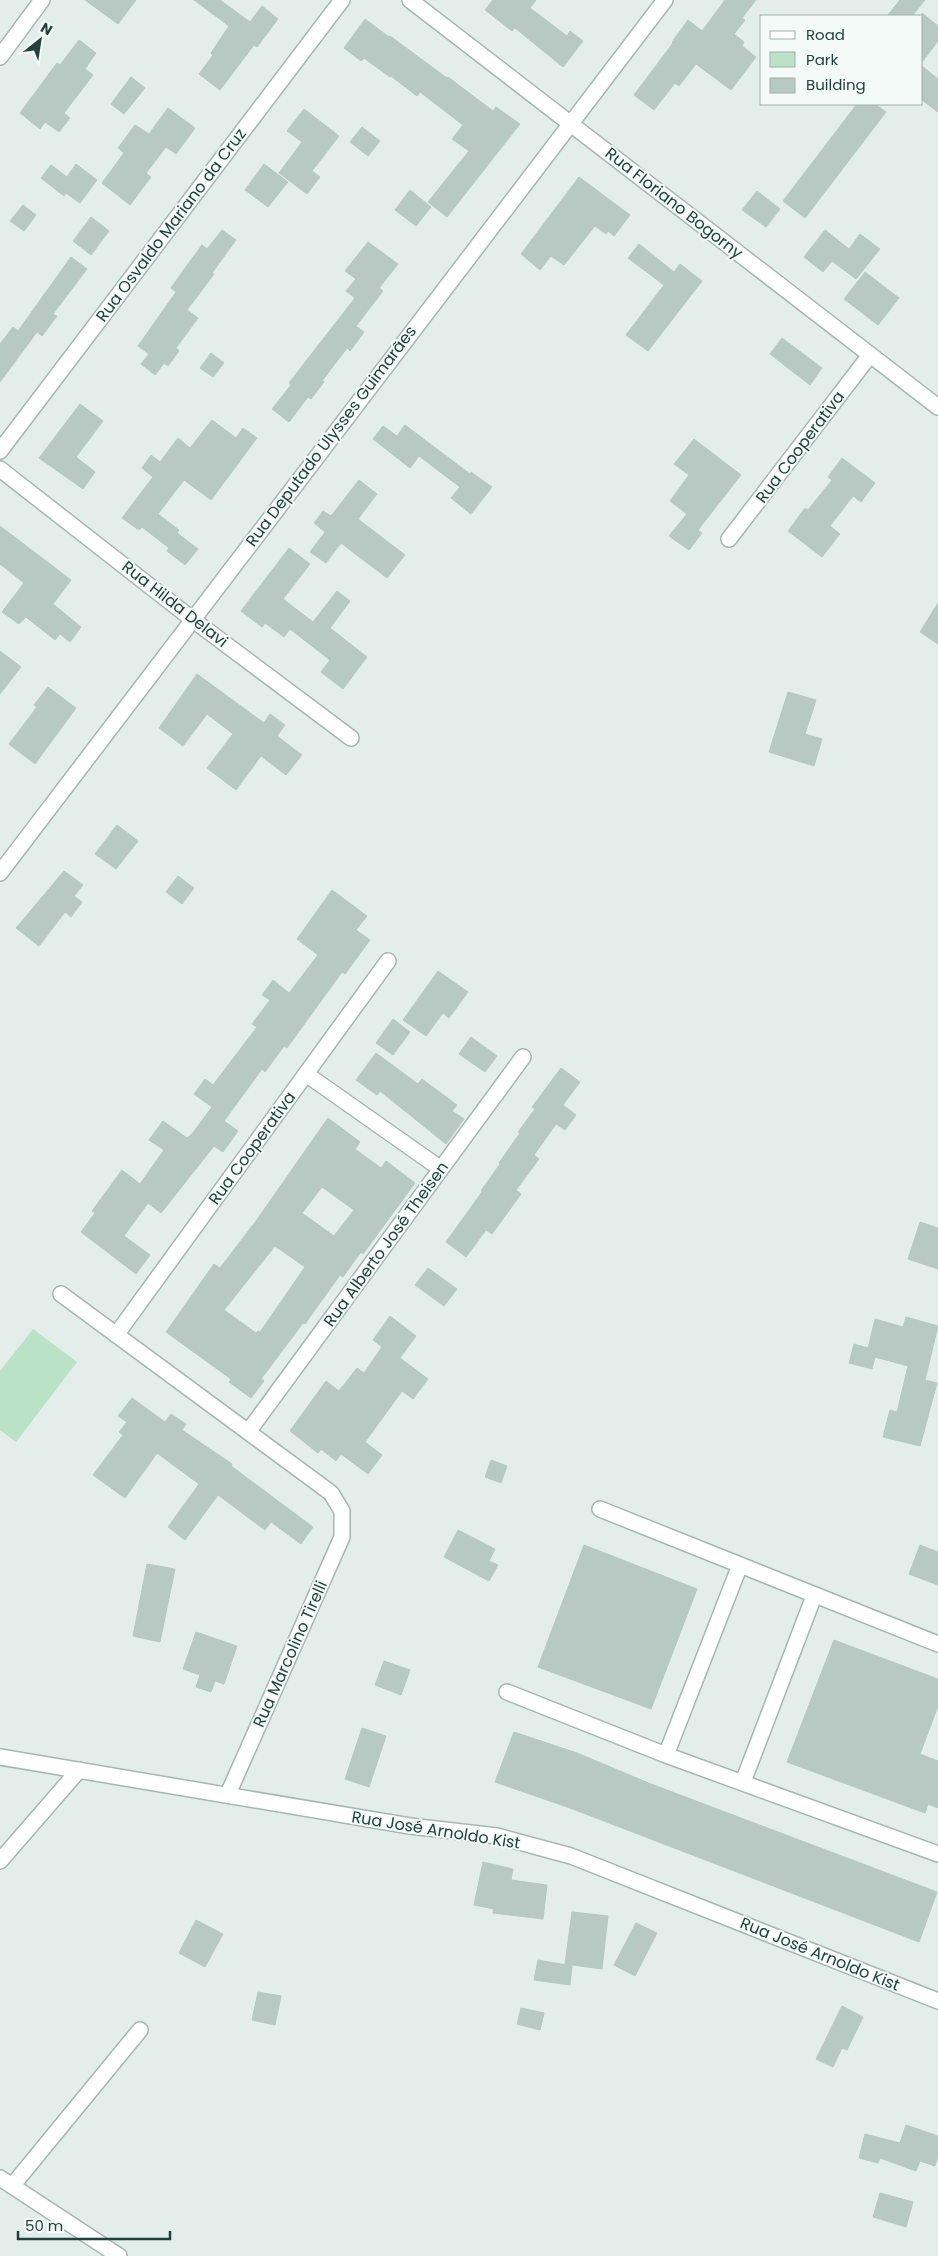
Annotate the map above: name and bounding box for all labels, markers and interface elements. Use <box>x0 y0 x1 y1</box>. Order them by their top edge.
north arrow <box>15 15 65 65</box>
legend <box>760 15 923 105</box>
text: N <box>37 17 56 40</box>
text: Road <box>806 24 845 45</box>
text: Park <box>806 49 838 70</box>
text: Building <box>806 74 866 95</box>
street label: Rua Osvaldo Mariano da Cruz <box>91 123 251 327</box>
street label: Rua Floriano Bogorny <box>600 142 748 264</box>
street label: Rua Deputado Ulysses Guimarães <box>240 321 422 551</box>
street label: Rua Cooperativa <box>750 386 850 508</box>
street label: Rua Hilda Delavi <box>117 555 233 653</box>
street label: Rua Cooperativa <box>203 1087 301 1209</box>
street label: Rua Alberto José Theisen <box>318 1157 454 1331</box>
street label: Rua Marcolino Tirelli <box>247 1577 333 1731</box>
street label: Rua José Arnoldo Kist <box>350 1805 522 1855</box>
street label: Rua José Arnoldo Kist <box>737 1911 904 1997</box>
scale bar <box>18 2208 170 2240</box>
text: 50 m <box>25 2215 63 2236</box>

